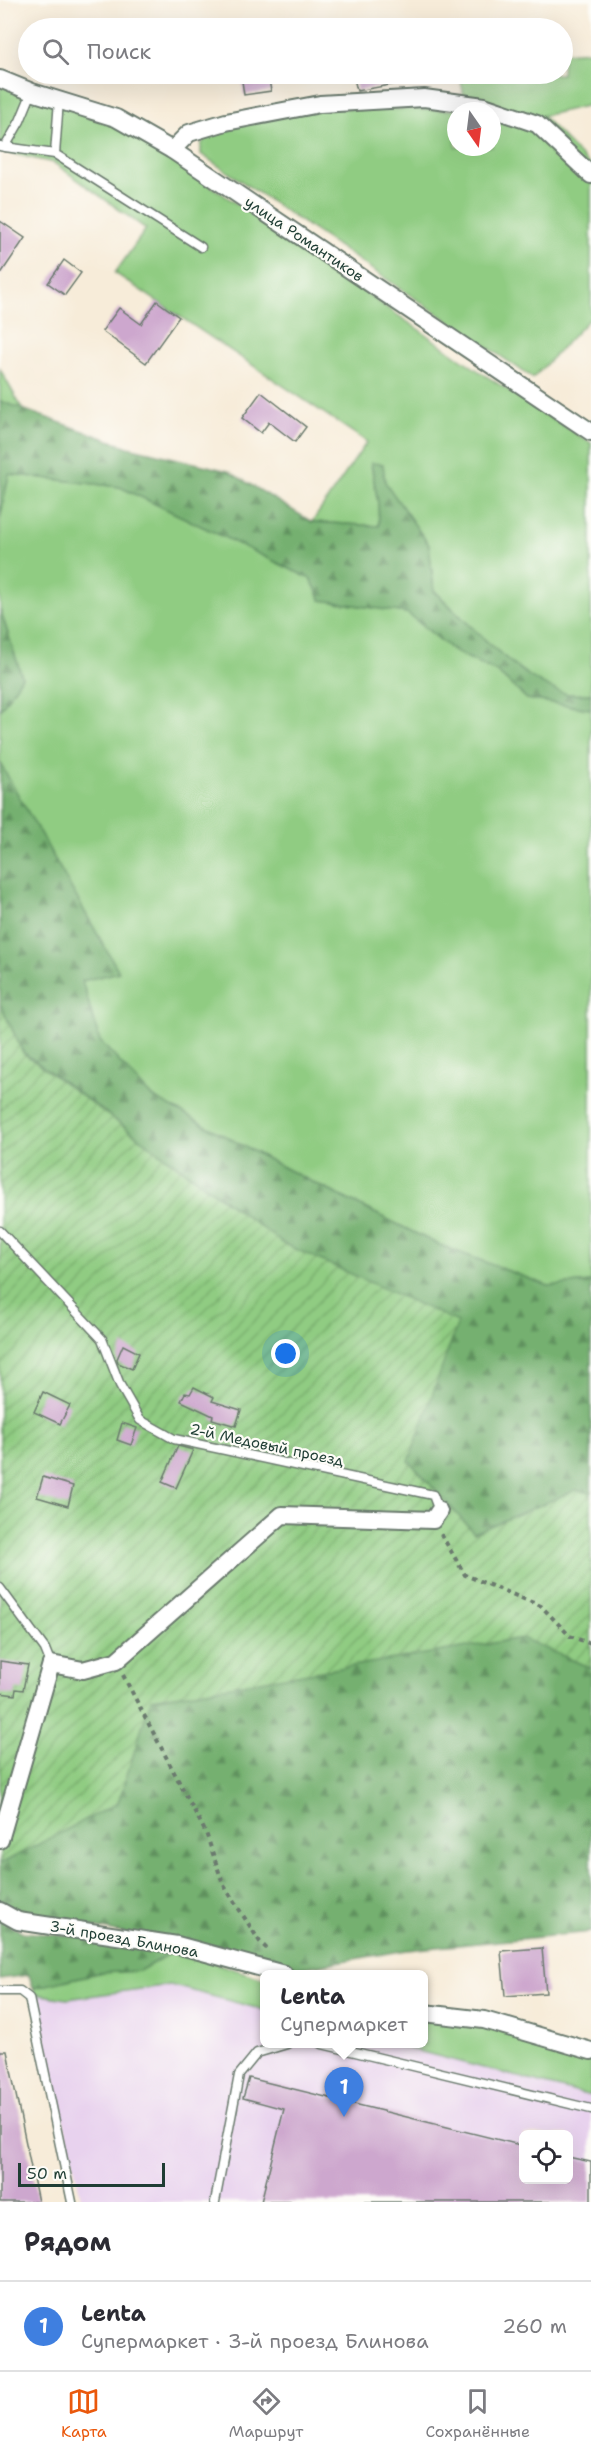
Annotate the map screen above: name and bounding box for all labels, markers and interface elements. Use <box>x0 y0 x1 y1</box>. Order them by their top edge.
search box <box>18 18 573 84</box>
icon: search <box>39 35 72 68</box>
text: Поиск <box>87 37 151 66</box>
north arrow <box>447 102 501 156</box>
street label: улица Романтиков <box>241 192 367 286</box>
your location <box>271 1339 300 1368</box>
street label: 2-й Медовый проезд <box>188 1419 346 1471</box>
street label: 3-й проезд Блинова <box>48 1916 201 1962</box>
popup <box>260 1970 428 2048</box>
text: Lenta <box>280 1982 345 2011</box>
text: Супермаркет <box>280 2011 408 2037</box>
pin: 1 <box>324 2068 364 2117</box>
map controls <box>519 2130 573 2184</box>
button: locate <box>519 2130 573 2184</box>
scale bar <box>18 2160 165 2188</box>
text: 50 m <box>27 2163 67 2184</box>
text: Рядом <box>24 2224 111 2259</box>
text: Lenta <box>81 2299 146 2328</box>
text: 1 <box>39 2313 48 2339</box>
text: 260 m <box>502 2313 567 2339</box>
text: Супермаркет · 3-й проезд Блинова <box>81 2328 429 2354</box>
tab: Карта <box>61 2385 107 2442</box>
tab: Маршрут <box>229 2385 303 2442</box>
tab: Сохранённые <box>425 2385 530 2442</box>

